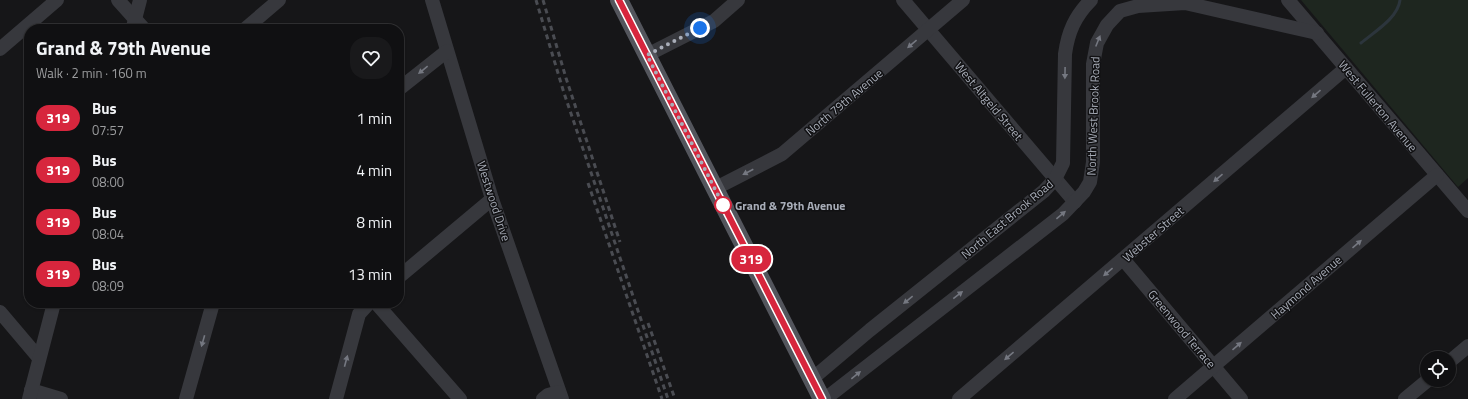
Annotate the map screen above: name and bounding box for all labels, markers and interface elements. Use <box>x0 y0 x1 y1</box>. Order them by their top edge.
your location <box>690 18 710 38</box>
text: Grand & 79th Avenue <box>36 33 211 62</box>
one-way arrow <box>1096 35 1102 47</box>
button: heart <box>350 37 392 79</box>
one-way arrow <box>907 39 917 48</box>
street label: North West Brook Road <box>1081 56 1105 176</box>
street label: West Fullerton Avenue <box>1334 56 1422 156</box>
street label: West Altgeld Street <box>950 57 1028 145</box>
text: Walk · 2 min · 160 m <box>36 63 147 83</box>
street label: North 79th Avenue <box>801 64 887 140</box>
one-way arrow <box>417 65 428 74</box>
one-way arrow <box>1062 67 1068 80</box>
one-way arrow <box>1311 89 1322 98</box>
text: Bus <box>92 97 117 120</box>
text: 319 <box>46 107 70 128</box>
text: 1 min <box>356 107 392 130</box>
text: 07:57 <box>92 120 124 140</box>
text: Bus <box>92 149 117 172</box>
street label: Westwood Drive <box>472 158 516 244</box>
text: 319 <box>46 159 70 180</box>
text: 4 min <box>356 159 392 182</box>
one-way arrow <box>742 168 754 175</box>
text: 08:00 <box>92 172 124 192</box>
one-way arrow <box>1212 174 1223 183</box>
street label: North East Brook Road <box>957 175 1057 263</box>
marker: Grand & 79th Avenue <box>714 196 732 214</box>
place label: Grand & 79th Avenue <box>735 196 845 215</box>
text: Bus <box>92 201 117 224</box>
street label: Webster Street <box>1118 201 1189 266</box>
one-way arrow <box>1056 210 1066 219</box>
text: 319 <box>46 211 70 232</box>
text: 8 min <box>356 211 392 234</box>
text: 08:04 <box>92 224 124 244</box>
one-way arrow <box>1351 239 1362 248</box>
line badge: 319 <box>728 246 774 272</box>
text: 319 <box>739 248 763 269</box>
street label: Haymond Avenue <box>1266 251 1346 323</box>
text: Bus <box>92 253 117 276</box>
text: 319 <box>46 263 70 284</box>
text: 13 min <box>348 263 392 286</box>
one-way arrow <box>1103 267 1113 276</box>
text: 08:09 <box>92 276 124 296</box>
street label: Greenwood Terrace <box>1143 286 1221 372</box>
one-way arrow <box>953 290 964 299</box>
one-way arrow <box>903 295 914 304</box>
one-way arrow <box>200 335 206 347</box>
one-way arrow <box>1231 342 1242 351</box>
one-way arrow <box>1005 351 1014 360</box>
map controls <box>1420 351 1456 387</box>
button: locate <box>1420 351 1456 387</box>
one-way arrow <box>343 355 349 367</box>
one-way arrow <box>850 370 861 379</box>

